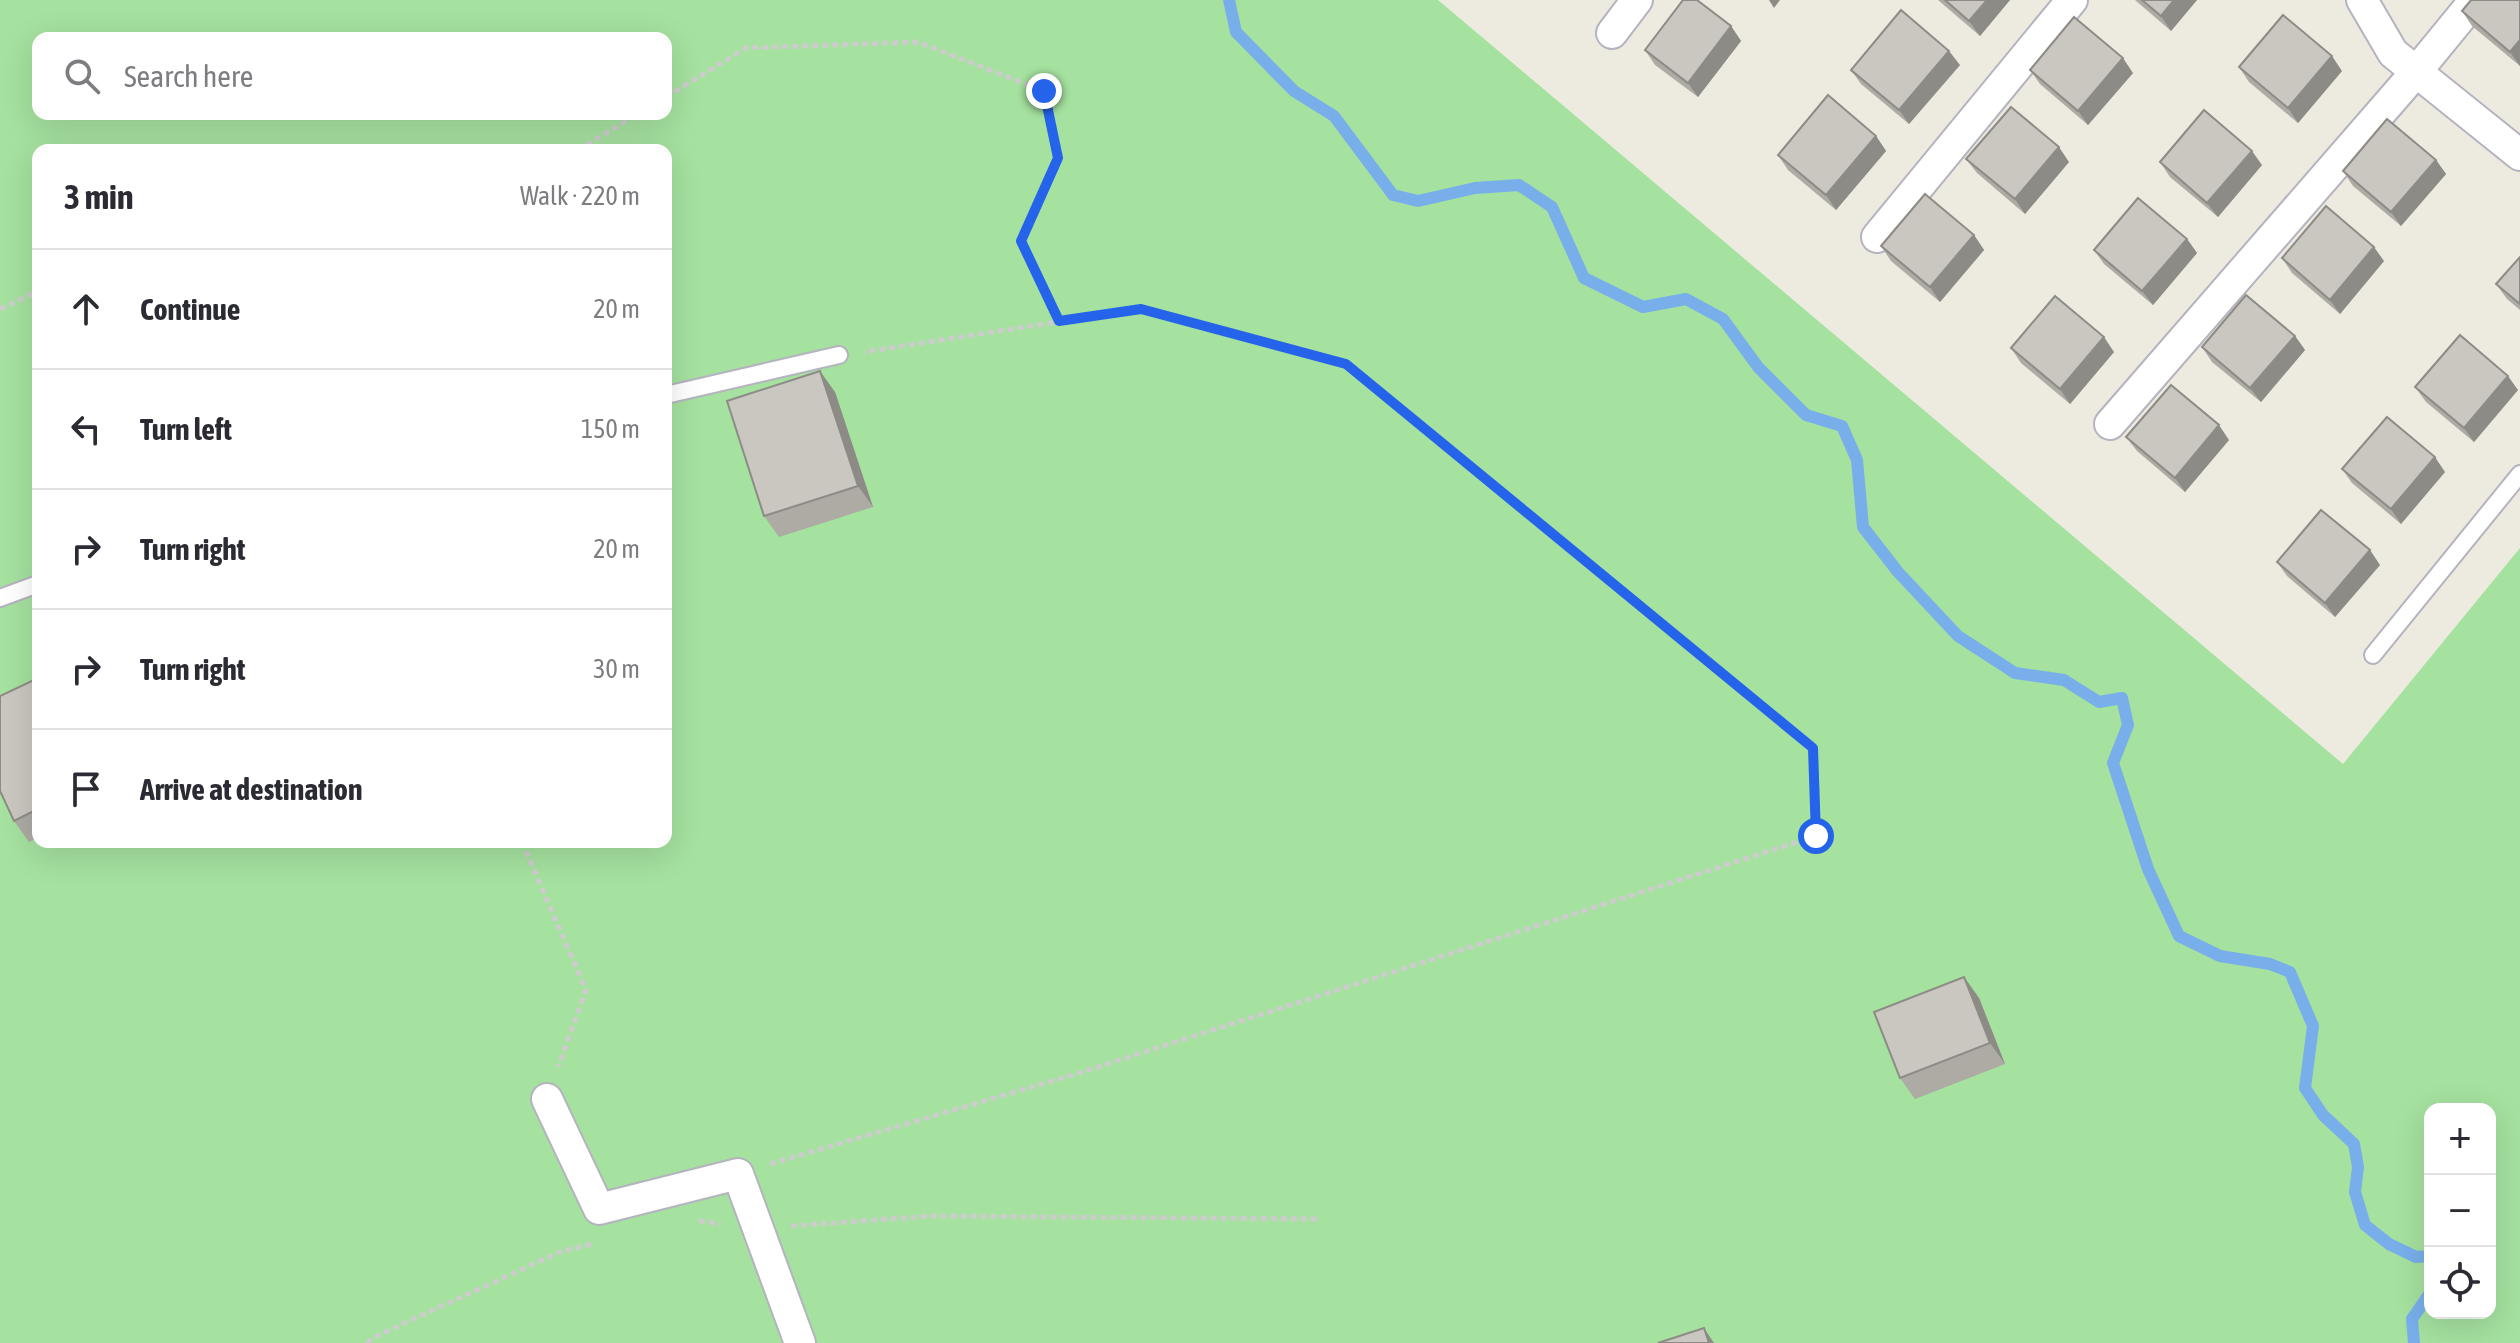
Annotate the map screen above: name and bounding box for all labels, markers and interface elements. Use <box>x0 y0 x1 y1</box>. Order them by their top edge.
search box <box>32 32 672 120</box>
icon: search <box>60 54 104 98</box>
text: Search here <box>124 59 253 93</box>
route end <box>1026 73 1062 109</box>
text: 3 min <box>64 177 133 216</box>
text: Walk · 220 m <box>520 181 640 211</box>
icon: ahead <box>64 287 108 331</box>
text: Continue <box>140 292 240 326</box>
text: 20 m <box>593 294 640 324</box>
icon: left <box>64 407 108 451</box>
text: Turn left <box>140 412 232 446</box>
text: 150 m <box>581 414 640 444</box>
icon: right <box>64 527 108 571</box>
text: Turn right <box>140 532 246 566</box>
text: 20 m <box>593 534 640 564</box>
icon: right <box>64 647 108 691</box>
text: Turn right <box>140 652 246 686</box>
text: 30 m <box>593 654 640 684</box>
icon: arrive <box>64 767 108 811</box>
text: Arrive at destination <box>140 772 362 806</box>
route start <box>1798 818 1834 854</box>
map controls <box>2424 1103 2496 1319</box>
button: + <box>2424 1103 2496 1175</box>
button: − <box>2424 1175 2496 1247</box>
button: locate <box>2424 1247 2496 1319</box>

